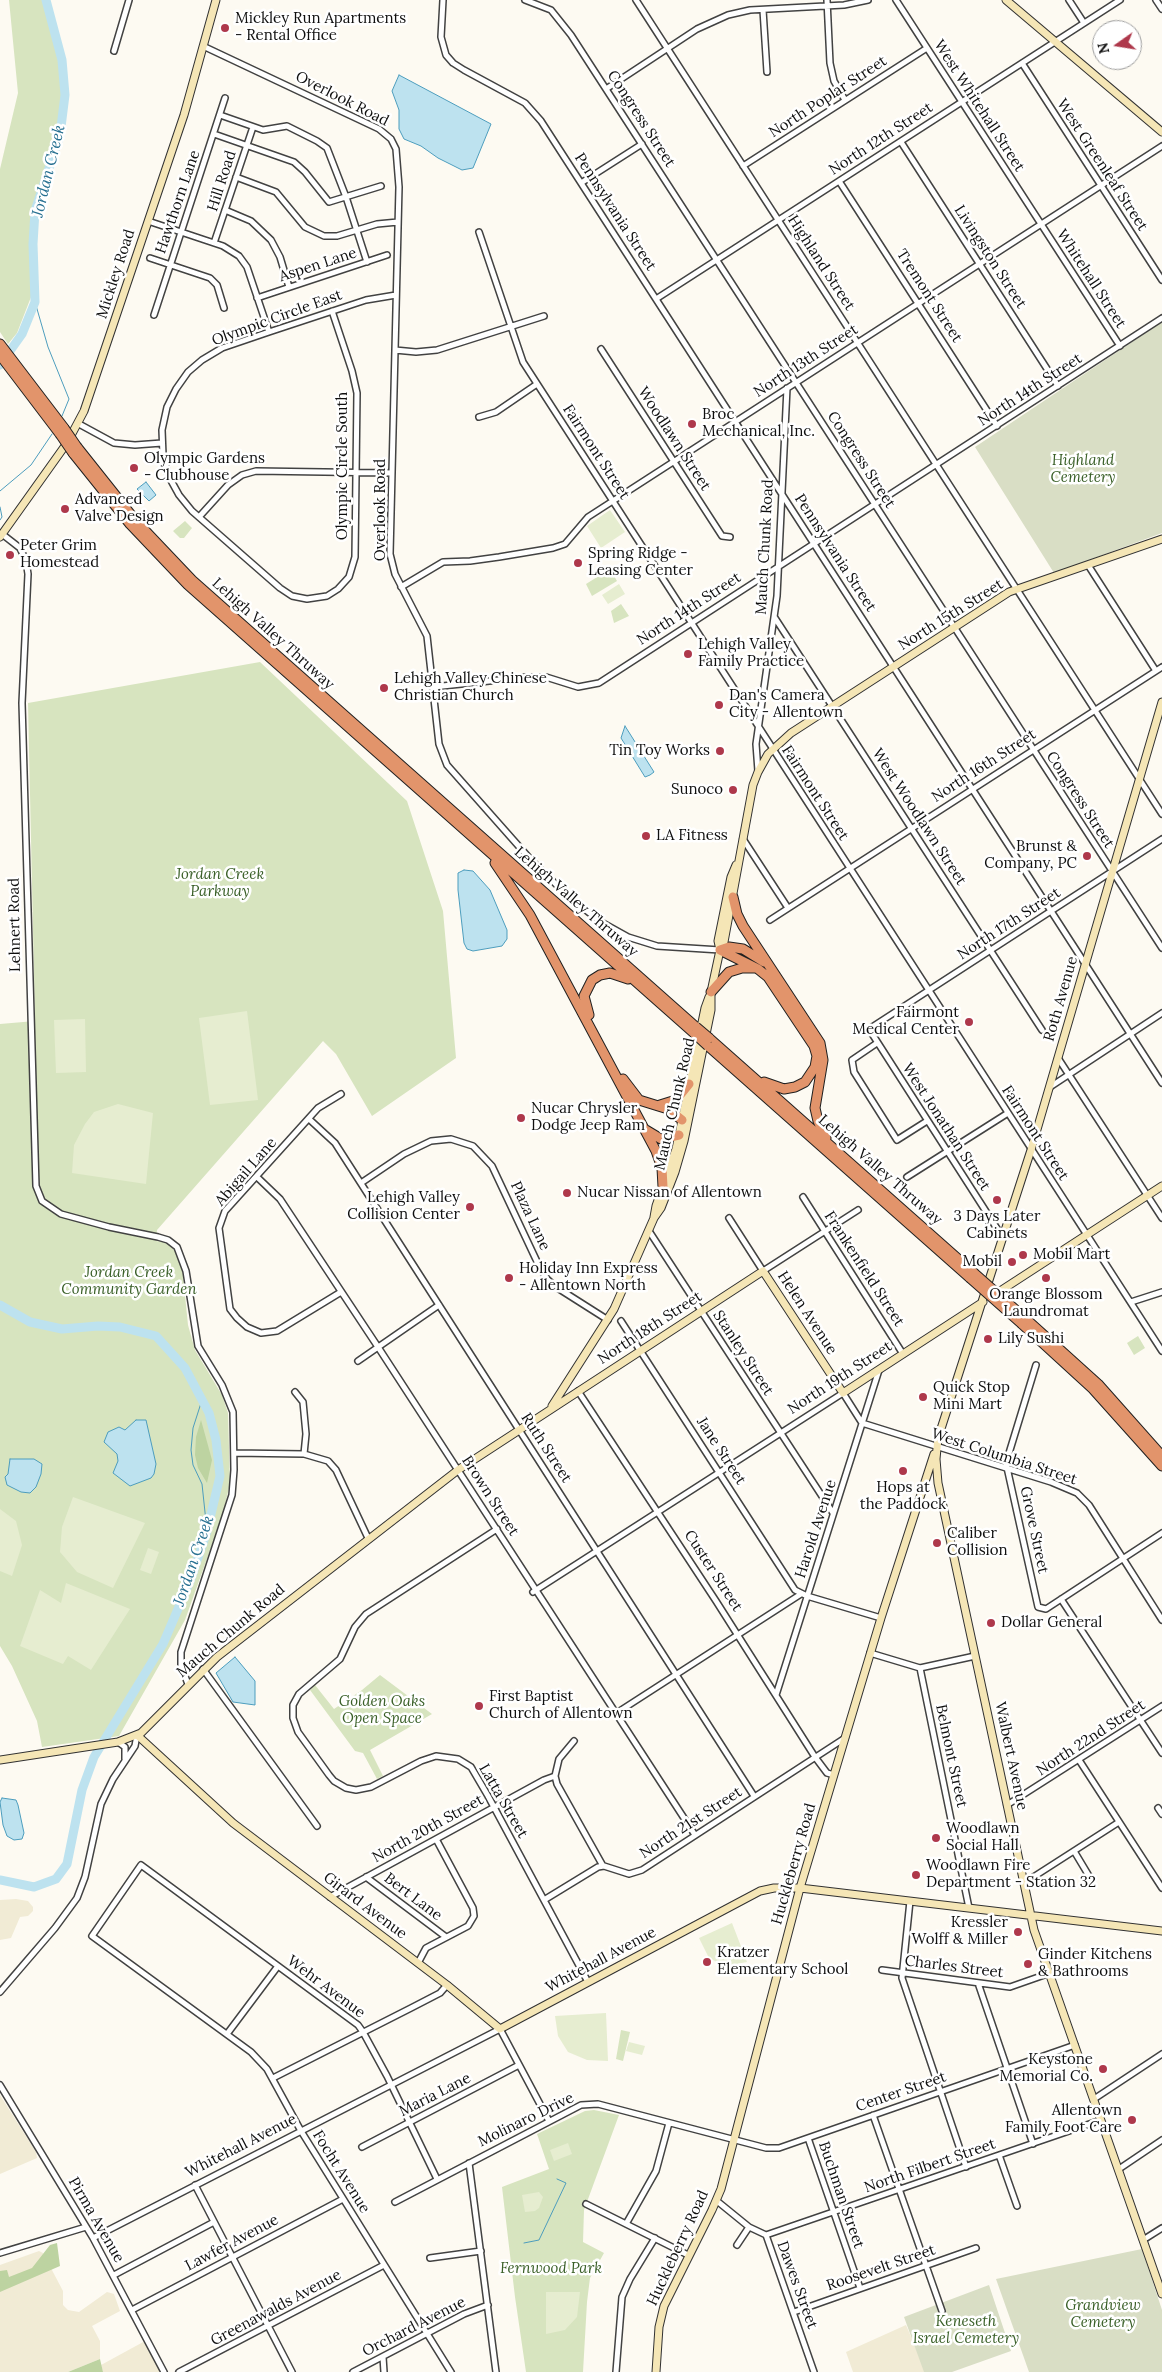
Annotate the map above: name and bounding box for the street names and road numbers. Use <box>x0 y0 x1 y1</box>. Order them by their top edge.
street label: West Whitehall Street <box>930 37 1028 175</box>
street label: North Poplar Street <box>766 52 890 142</box>
street label: Congress Street <box>603 67 679 171</box>
street label: Overlook Road <box>292 68 392 130</box>
street label: West Greenleaf Street <box>1053 96 1151 234</box>
street label: North 12th Street <box>826 99 936 179</box>
street label: Hawthorn Lane <box>152 148 204 256</box>
street label: Hill Road <box>204 148 240 214</box>
street label: Pennsylvania Street <box>570 150 660 274</box>
street label: Livingston Street <box>950 202 1030 312</box>
street label: Highland Street <box>784 212 858 314</box>
street label: Whitehall Street <box>1052 226 1130 332</box>
street label: Mickley Road <box>93 227 139 321</box>
street label: Aspen Lane <box>277 244 359 286</box>
street label: Tremont Street <box>892 246 966 346</box>
street label: Olympic Circle East <box>209 286 345 350</box>
street label: North 13th Street <box>751 321 861 401</box>
street label: North 14th Street <box>975 350 1085 430</box>
street label: Woodlawn Street <box>634 384 714 494</box>
street label: Olympic Circle South <box>334 392 352 540</box>
street label: Fairmont Street <box>559 401 633 503</box>
street label: Congress Street <box>823 408 899 512</box>
street label: Overlook Road <box>372 459 390 561</box>
street label: Mauch Chunk Road <box>752 479 778 615</box>
street label: Pennsylvania Street <box>790 491 880 615</box>
street label: North 14th Street <box>634 569 744 649</box>
street label: Lehigh Valley Thruway <box>208 574 338 694</box>
street label: North 15th Street <box>895 575 1007 655</box>
street label: North 16th Street <box>928 726 1040 806</box>
street label: Fairmont Street <box>778 742 852 844</box>
street label: West Woodlawn Street <box>868 745 970 889</box>
street label: Congress Street <box>1042 748 1118 852</box>
street label: Lehigh Valley Thruway <box>510 843 642 961</box>
street label: Lehnert Road <box>5 878 25 972</box>
street label: North 17th Street <box>954 884 1064 964</box>
street label: Roth Avenue <box>1040 954 1082 1044</box>
street label: Mauch Chunk Road <box>651 1036 699 1172</box>
street label: West Jonathan Street <box>898 1060 994 1194</box>
street label: Fairmont Street <box>998 1082 1072 1184</box>
street label: Lehigh Valley Thruway <box>814 1111 946 1229</box>
street label: Abigail Lane <box>211 1134 281 1210</box>
street label: Plaza Lane <box>506 1179 554 1253</box>
street label: Frankenfield Street <box>820 1208 908 1330</box>
street label: Helen Avenue <box>773 1268 841 1358</box>
street label: North 18th Street <box>595 1288 705 1368</box>
street label: Stanley Street <box>709 1307 777 1399</box>
street label: North 19th Street <box>784 1338 896 1418</box>
street label: Ruth Street <box>517 1410 575 1486</box>
street label: Jane Street <box>693 1414 749 1488</box>
street label: West Columbia Street <box>929 1425 1079 1489</box>
street label: Brown Street <box>457 1453 523 1539</box>
street label: Harold Avenue <box>792 1478 840 1580</box>
street label: Grove Street <box>1016 1485 1052 1575</box>
street label: Custer Street <box>680 1527 746 1615</box>
street label: Mauch Chunk Road <box>173 1581 289 1681</box>
street label: North 22nd Street <box>1033 1696 1149 1780</box>
street label: Walbert Avenue <box>991 1700 1031 1812</box>
street label: Belmont Street <box>931 1703 971 1809</box>
street label: Latta Street <box>475 1761 531 1841</box>
street label: North 21st Street <box>637 1783 745 1863</box>
street label: North 20th Street <box>369 1791 487 1867</box>
street label: Huckleberry Road <box>768 1801 820 1927</box>
street label: Girard Avenue <box>320 1869 410 1943</box>
street label: Bert Lane <box>381 1869 445 1925</box>
street label: Whitehall Avenue <box>543 1923 659 1997</box>
street label: Wehr Avenue <box>284 1952 368 2022</box>
street label: Charles Street <box>904 1952 1004 1982</box>
street label: Center Street <box>853 2068 949 2116</box>
street label: Maria Lane <box>396 2069 474 2121</box>
street label: Molinaro Drive <box>475 2089 577 2151</box>
street label: Whitehall Avenue <box>182 2110 300 2182</box>
street label: Focht Avenue <box>308 2127 374 2217</box>
street label: North Filbert Street <box>862 2135 998 2197</box>
street label: Buchman Street <box>814 2139 868 2251</box>
street label: Pirma Avenue <box>64 2174 128 2266</box>
street label: Huckleberry Road <box>643 2187 713 2309</box>
street label: Lawfer Avenue <box>182 2211 282 2275</box>
street label: Dawes Street <box>773 2239 821 2331</box>
street label: Roosevelt Street <box>824 2241 938 2295</box>
street label: Greenawalds Avenue <box>208 2266 344 2350</box>
street label: Orchard Avenue <box>359 2293 469 2361</box>

